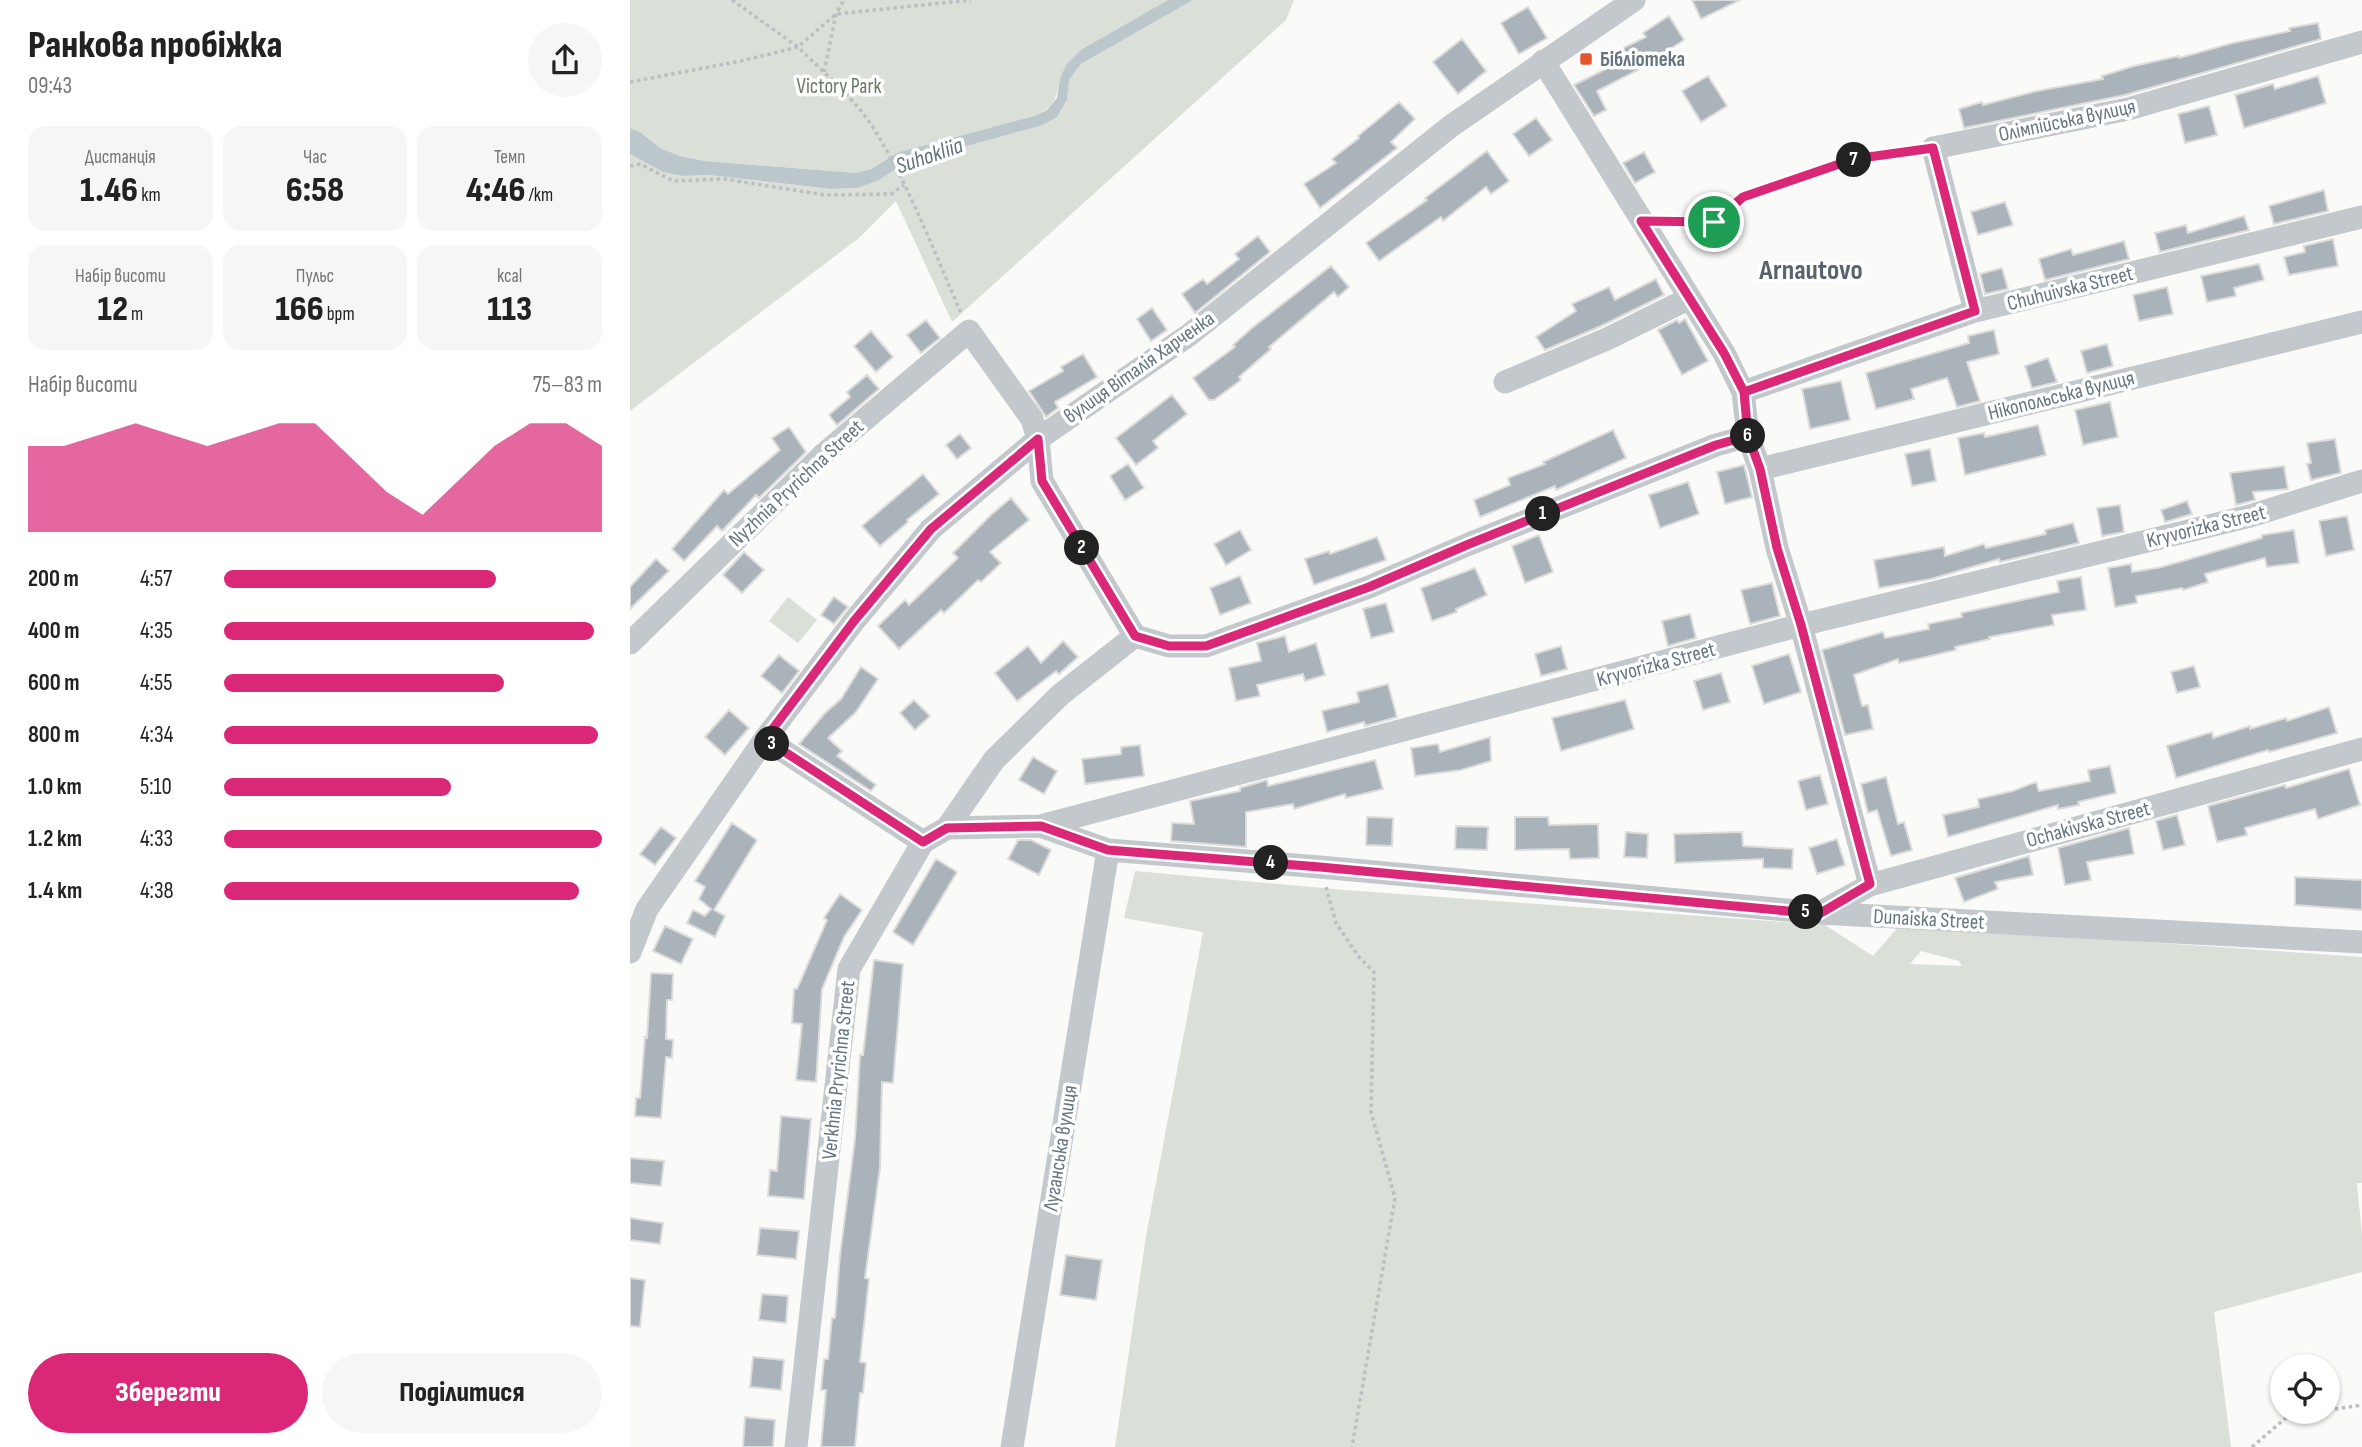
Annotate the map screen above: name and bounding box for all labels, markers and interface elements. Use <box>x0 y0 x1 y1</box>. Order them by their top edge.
text: Ранкова пробіжка <box>28 23 283 68</box>
button: share <box>528 23 602 97</box>
place label: Бібліотека <box>1600 47 1685 72</box>
marker: Бібліотека <box>1578 51 1594 67</box>
text: 09:43 <box>28 72 72 100</box>
park label: Victory Park <box>797 74 881 99</box>
street label: Олімпійська вулиця <box>1996 94 2138 147</box>
water label: Suhokliia <box>892 131 967 180</box>
pin: 7 <box>1836 142 1872 178</box>
text: Дистанція <box>85 146 156 169</box>
text: Час <box>303 146 327 169</box>
text: Темп <box>494 146 525 169</box>
text: 7 <box>1849 148 1858 171</box>
text: 1.46 <box>80 169 138 212</box>
text: 6:58 <box>286 169 344 212</box>
text: 4:46 <box>466 169 526 212</box>
text: km <box>138 184 161 207</box>
text: /km <box>526 184 553 207</box>
pin <box>1684 192 1744 252</box>
icon: arrive <box>1695 203 1733 241</box>
district label: Arnautovo <box>1758 254 1863 287</box>
street label: Chuhuivska Street <box>2004 261 2136 316</box>
text: Набір висоти <box>75 265 166 288</box>
text: Пульс <box>296 265 334 288</box>
text: kcal <box>497 265 522 288</box>
text: 12 <box>97 288 128 331</box>
text: 166 <box>275 288 324 331</box>
text: 113 <box>487 288 532 331</box>
text: m <box>128 303 143 326</box>
text: bpm <box>324 303 355 326</box>
street label: вулиця Віталія Харченка <box>1059 306 1219 429</box>
street label: Нікопольська вулиця <box>1985 365 2137 426</box>
text: Набір висоти <box>28 371 138 399</box>
text: 75–83 m <box>533 371 602 399</box>
street label: Nyzhnia Pryrichna Street <box>724 415 869 552</box>
pin: 6 <box>1730 418 1766 453</box>
text: 6 <box>1743 424 1752 447</box>
pin: 1 <box>1525 496 1560 532</box>
street label: Kryvorizka Street <box>2144 500 2268 553</box>
text: 1 <box>1539 502 1546 525</box>
pin: 2 <box>1064 530 1100 566</box>
text: 2 <box>1077 536 1086 559</box>
text: 200 m <box>28 565 79 593</box>
text: 4:57 <box>140 565 172 593</box>
text: 400 m <box>28 617 79 645</box>
text: 4:35 <box>140 617 173 645</box>
street label: Kryvorizka Street <box>1594 637 1718 692</box>
text: 600 m <box>28 669 80 697</box>
text: 4:55 <box>140 669 172 697</box>
text: 800 m <box>28 721 80 749</box>
text: 4:34 <box>140 721 173 749</box>
pin: 3 <box>754 726 790 762</box>
text: 3 <box>767 732 776 755</box>
text: 1.0 km <box>28 773 82 801</box>
text: 5:10 <box>140 773 172 801</box>
street label: Ochakivska Street <box>2023 796 2153 853</box>
text: 1.2 km <box>28 825 82 853</box>
text: 4:33 <box>140 825 173 853</box>
pin: 4 <box>1254 846 1288 880</box>
text: 4 <box>1266 851 1275 874</box>
text: 1.4 km <box>28 877 82 905</box>
text: 4:38 <box>140 877 174 905</box>
pin: 5 <box>1788 894 1824 930</box>
text: 5 <box>1801 900 1810 923</box>
street label: Dunaiska Street <box>1873 904 1985 935</box>
street label: Verkhnia Pryrichna Street <box>817 979 860 1161</box>
street label: Луганська вулиця <box>1038 1083 1083 1214</box>
button: Зберегти <box>28 1353 308 1433</box>
button: Поділитися <box>322 1353 602 1433</box>
map controls <box>2270 1354 2340 1424</box>
button: locate <box>2270 1354 2340 1424</box>

